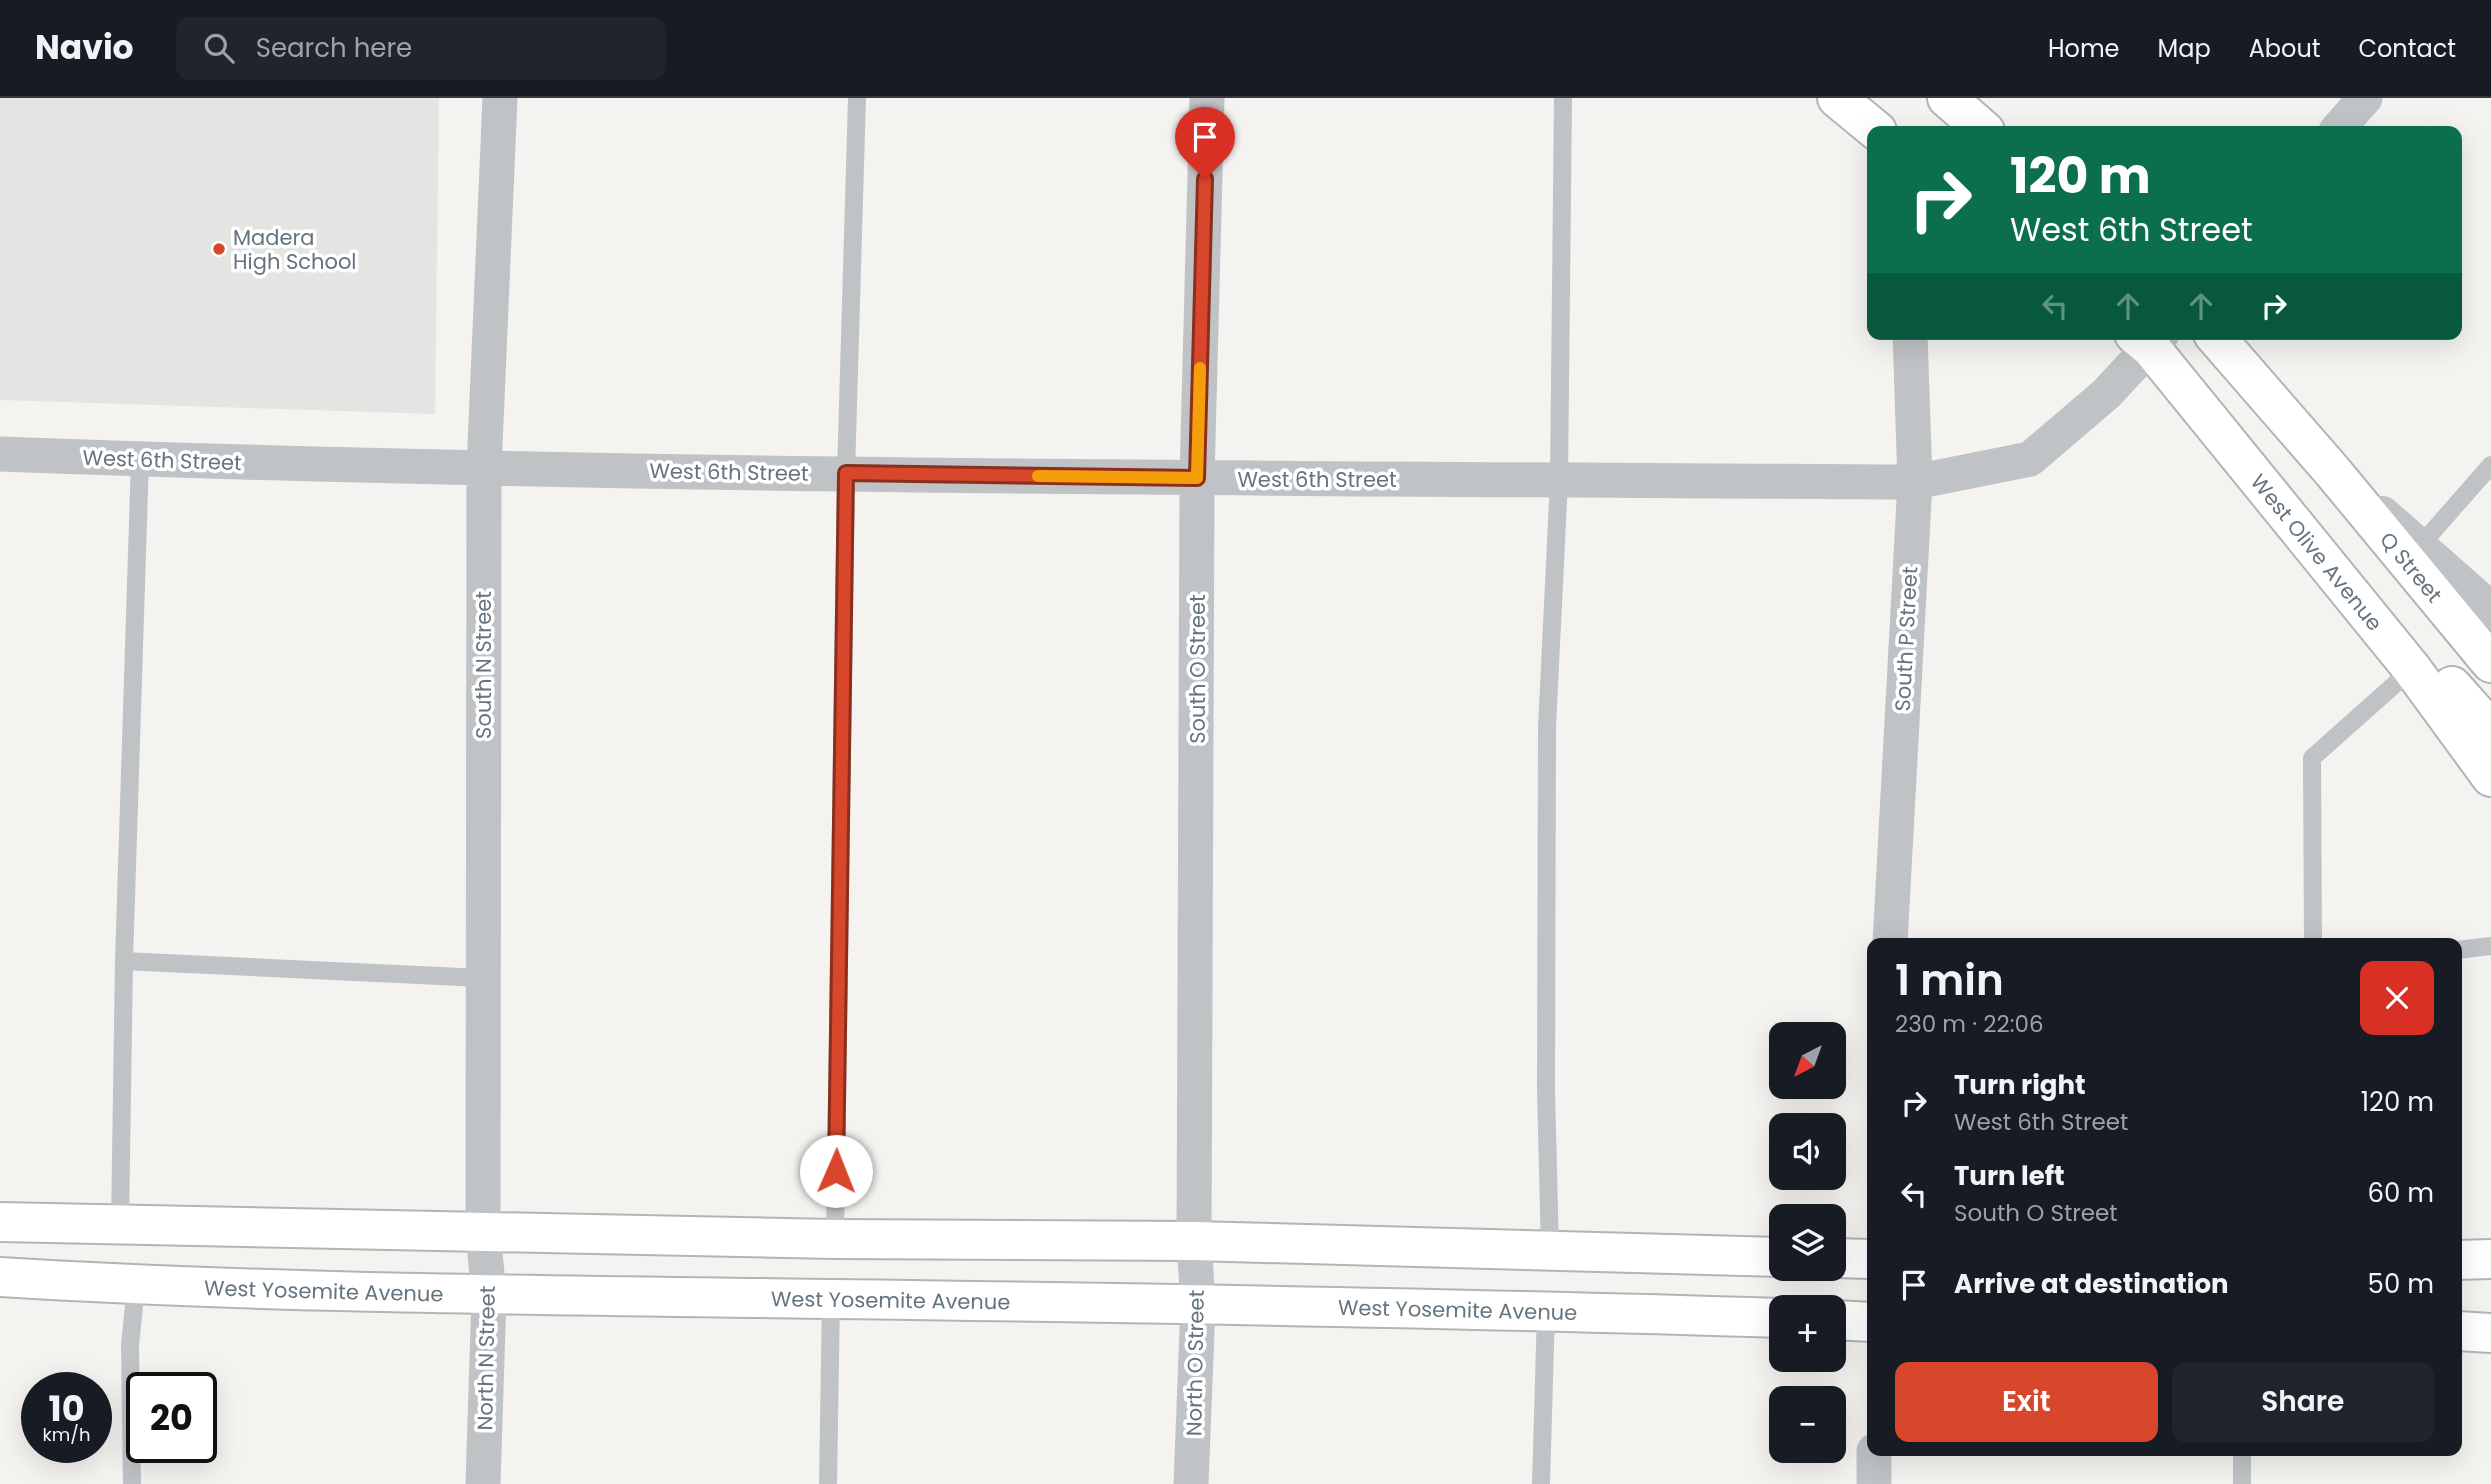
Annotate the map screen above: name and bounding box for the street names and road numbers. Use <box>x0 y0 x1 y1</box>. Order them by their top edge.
street label: West 6th Street <box>82 443 242 477</box>
street label: West 6th Street <box>649 456 809 488</box>
street label: West 6th Street <box>1237 465 1397 494</box>
street label: West Olive Avenue <box>2244 468 2389 636</box>
street label: Q Street <box>2374 525 2449 608</box>
street label: South P Street <box>1888 566 1924 712</box>
street label: South N Street <box>469 591 498 739</box>
street label: South O Street <box>1183 594 1212 744</box>
street label: West Yosemite Avenue <box>203 1272 444 1308</box>
street label: West Yosemite Avenue <box>771 1284 1011 1316</box>
street label: North N Street <box>470 1285 502 1431</box>
street label: North O Street <box>1179 1290 1211 1436</box>
street label: West Yosemite Avenue <box>1338 1292 1578 1327</box>

